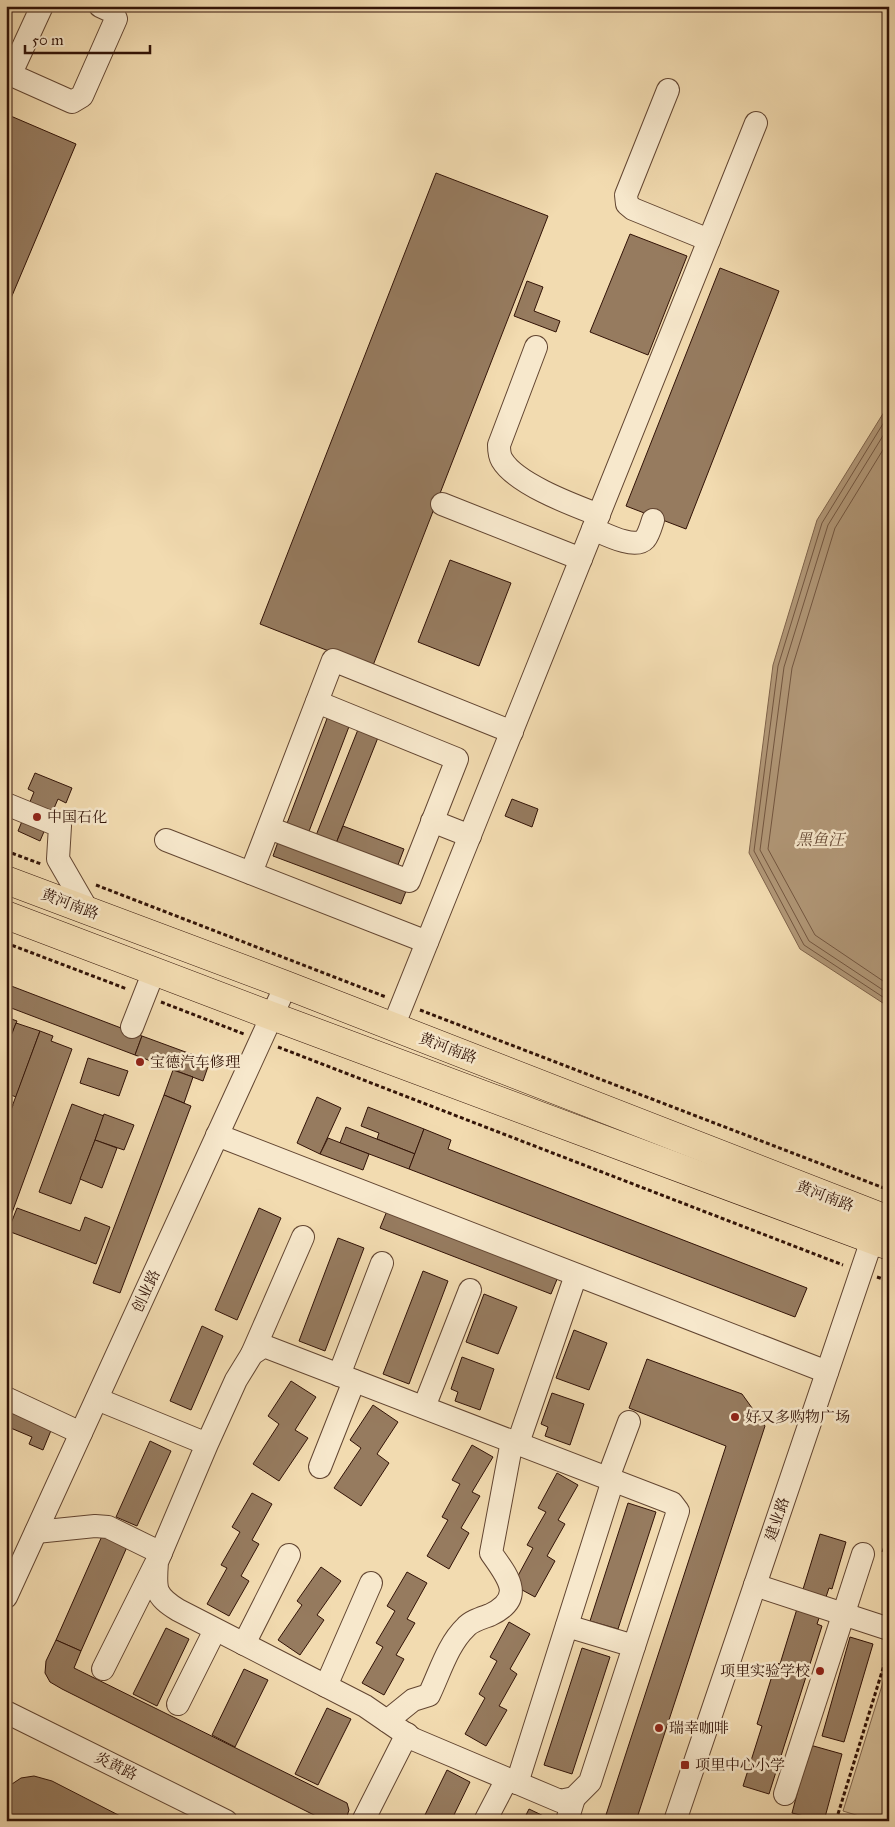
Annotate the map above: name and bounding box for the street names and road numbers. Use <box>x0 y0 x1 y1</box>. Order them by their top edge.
street label: 黄河南路 <box>39 885 101 923</box>
street label: 黄河南路 <box>417 1029 479 1067</box>
street label: 黄河南路 <box>794 1177 856 1215</box>
street label: 创业路 <box>128 1267 164 1315</box>
street label: 建业路 <box>761 1495 793 1543</box>
street label: 炎黄路 <box>92 1748 140 1784</box>

